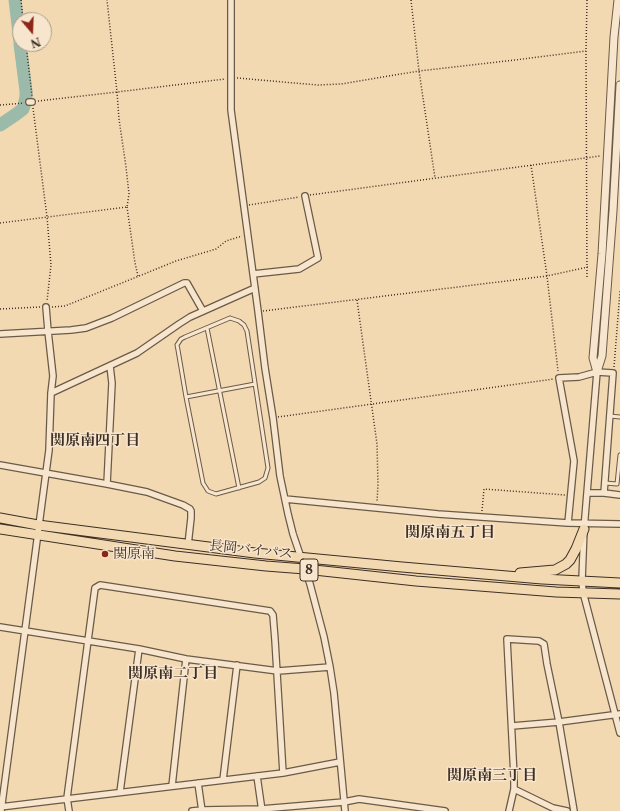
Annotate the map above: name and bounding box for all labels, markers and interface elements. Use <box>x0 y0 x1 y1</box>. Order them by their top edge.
north arrow <box>12 12 52 52</box>
text: N <box>29 34 42 51</box>
district label: 関原南四丁目 <box>50 432 140 450</box>
district label: 関原南五丁目 <box>405 524 495 542</box>
street label: 長岡バイパス <box>208 537 294 563</box>
place label: 関原南 <box>113 546 155 562</box>
marker: 関原南 <box>100 549 110 559</box>
road number: 8 <box>300 559 318 581</box>
district label: 関原南二丁目 <box>128 665 218 683</box>
district label: 関原南三丁目 <box>447 767 537 785</box>

